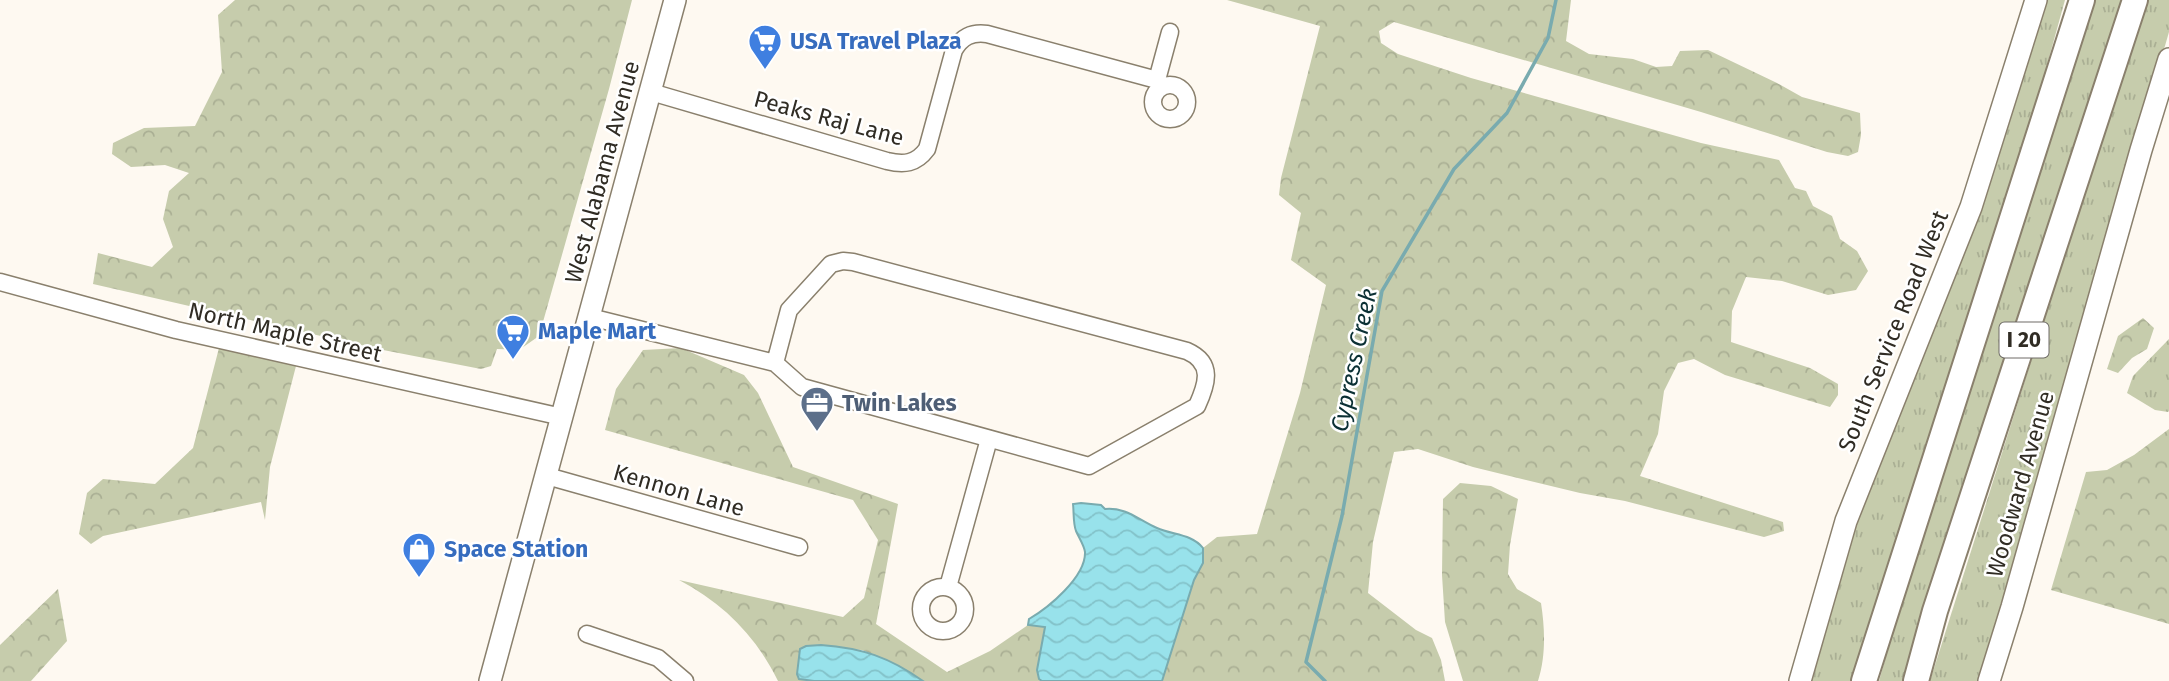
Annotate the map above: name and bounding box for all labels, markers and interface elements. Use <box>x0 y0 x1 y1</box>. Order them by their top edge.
supermarket icon: USA Travel Plaza <box>746 22 784 71</box>
place label: USA Travel Plaza <box>790 27 962 55</box>
street label: West Alabama Avenue <box>559 58 645 286</box>
street label: Peaks Raj Lane <box>751 85 907 151</box>
street label: South Service Road West <box>1832 206 1954 456</box>
water label: Cypress Creek <box>1325 286 1383 434</box>
street label: North Maple Street <box>186 296 385 368</box>
supermarket icon: Maple Mart <box>494 312 532 361</box>
place label: Maple Mart <box>538 317 657 345</box>
road number: I 20 <box>2000 322 2048 358</box>
office icon: Twin Lakes <box>798 384 836 433</box>
street label: Woodward Avenue <box>1980 388 2060 580</box>
place label: Twin Lakes <box>842 389 957 417</box>
street label: Kennon Lane <box>610 458 748 522</box>
shop icon: Space Station <box>400 530 438 579</box>
place label: Space Station <box>444 535 588 563</box>

